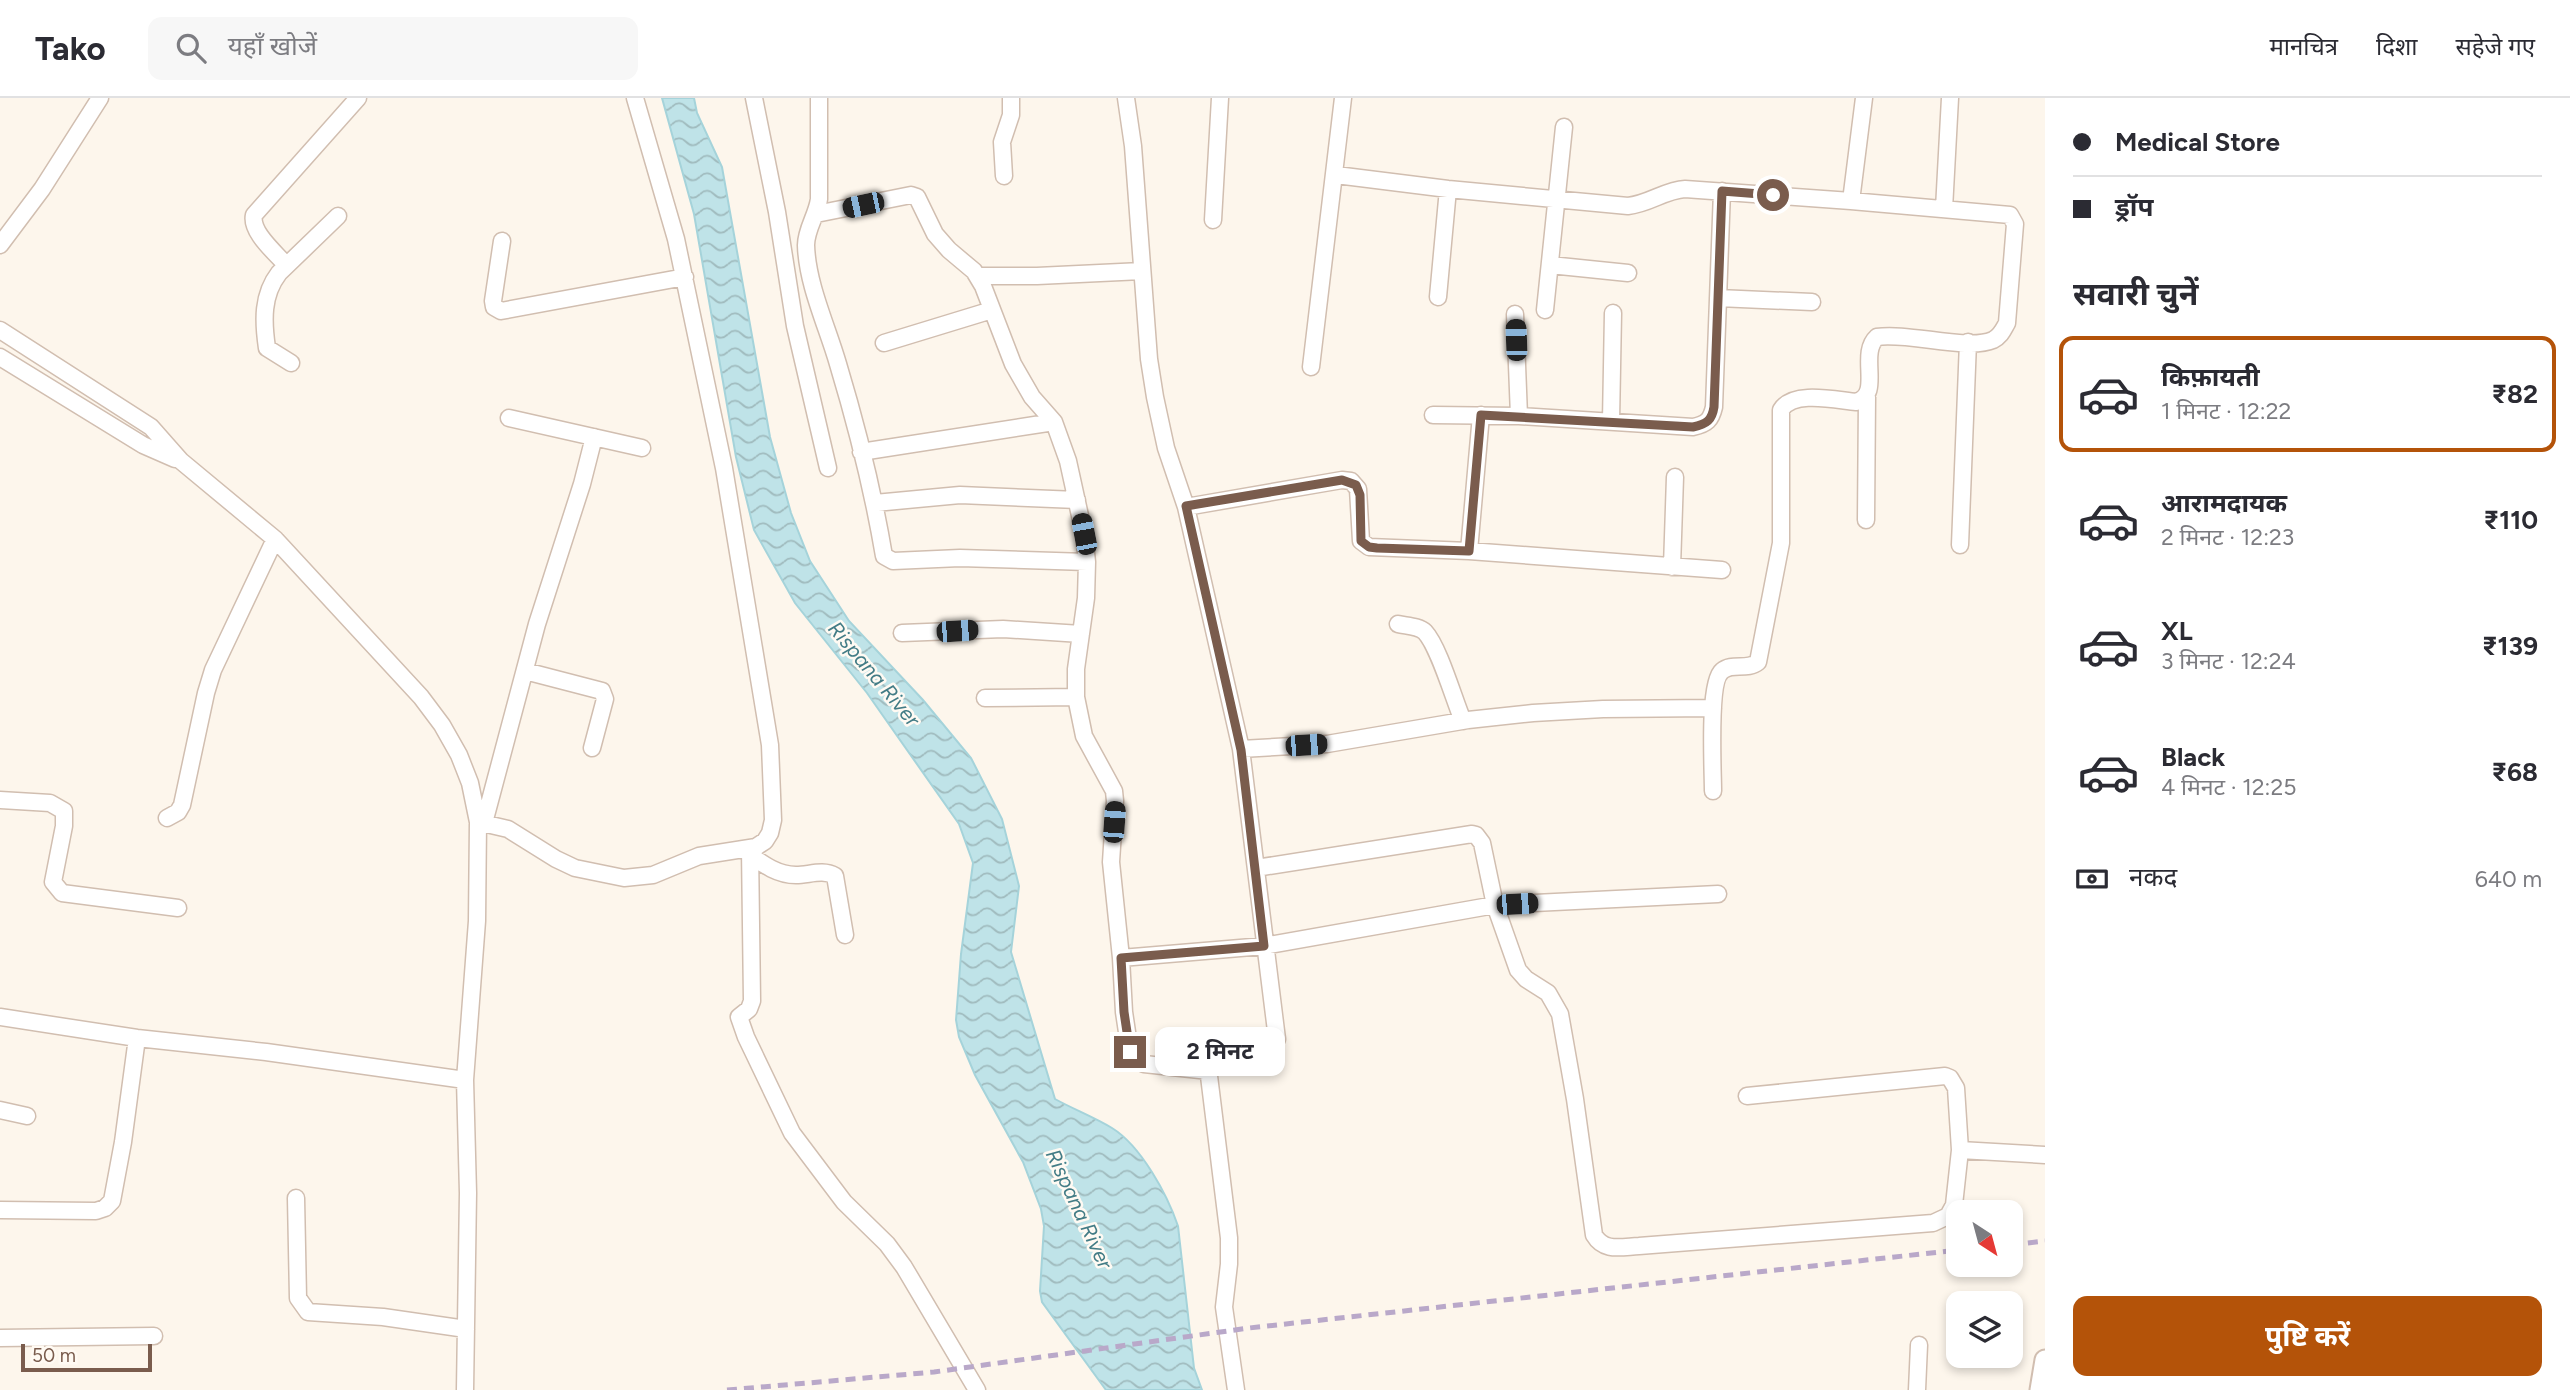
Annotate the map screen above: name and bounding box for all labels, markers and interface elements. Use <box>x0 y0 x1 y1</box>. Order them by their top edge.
search box <box>148 17 638 80</box>
text: Tako <box>35 29 106 68</box>
icon: search <box>172 29 210 67</box>
text: यहाँ खोजें <box>228 30 317 62</box>
text: मानचित्र <box>2269 32 2338 61</box>
text: दिशा <box>2376 32 2418 61</box>
text: सहेजे गए <box>2456 32 2535 61</box>
text: Medical Store <box>2115 126 2280 158</box>
route start <box>1757 179 1789 211</box>
car <box>841 190 886 220</box>
text: ड्रॉप <box>2115 191 2153 223</box>
text: सवारी चुनें <box>2073 275 2198 313</box>
car <box>1505 319 1528 361</box>
text: किफ़ायती <box>2161 361 2260 393</box>
icon: car <box>2077 363 2140 426</box>
text: ₹82 <box>2491 378 2538 410</box>
text: 1 मिनट · 12:22 <box>2161 397 2291 425</box>
text: आरामदायक <box>2161 487 2287 519</box>
icon: car <box>2077 489 2140 552</box>
text: ₹110 <box>2484 504 2538 536</box>
car <box>1070 511 1099 557</box>
text: 2 मिनट · 12:23 <box>2161 523 2294 551</box>
icon: car <box>2077 615 2140 678</box>
text: XL <box>2161 615 2193 647</box>
water label: Rispana River <box>823 616 926 732</box>
car <box>936 619 979 643</box>
text: ₹139 <box>2482 630 2538 662</box>
text: 3 मिनट · 12:24 <box>2161 647 2296 675</box>
car <box>1285 733 1328 757</box>
icon: car <box>2077 741 2140 804</box>
text: Black <box>2161 741 2225 773</box>
text: ₹68 <box>2491 756 2538 788</box>
text: 4 मिनट · 12:25 <box>2161 773 2297 801</box>
car <box>1103 800 1126 844</box>
icon: cash <box>2073 860 2111 898</box>
text: नकद <box>2129 861 2177 893</box>
text: 640 m <box>2475 865 2542 893</box>
car <box>1496 892 1539 916</box>
callout: 2 मिनट <box>1154 1028 1284 1076</box>
route end <box>1114 1036 1146 1068</box>
text: 2 मिनट <box>1186 1037 1254 1065</box>
water label: Rispana River <box>1041 1145 1118 1273</box>
north arrow <box>1946 1200 2023 1278</box>
map controls <box>1946 1200 2023 1368</box>
button: layers <box>1946 1291 2023 1368</box>
button: पुष्टि करें <box>2073 1296 2542 1376</box>
scale bar <box>21 1341 152 1373</box>
text: 50 m <box>32 1344 76 1367</box>

